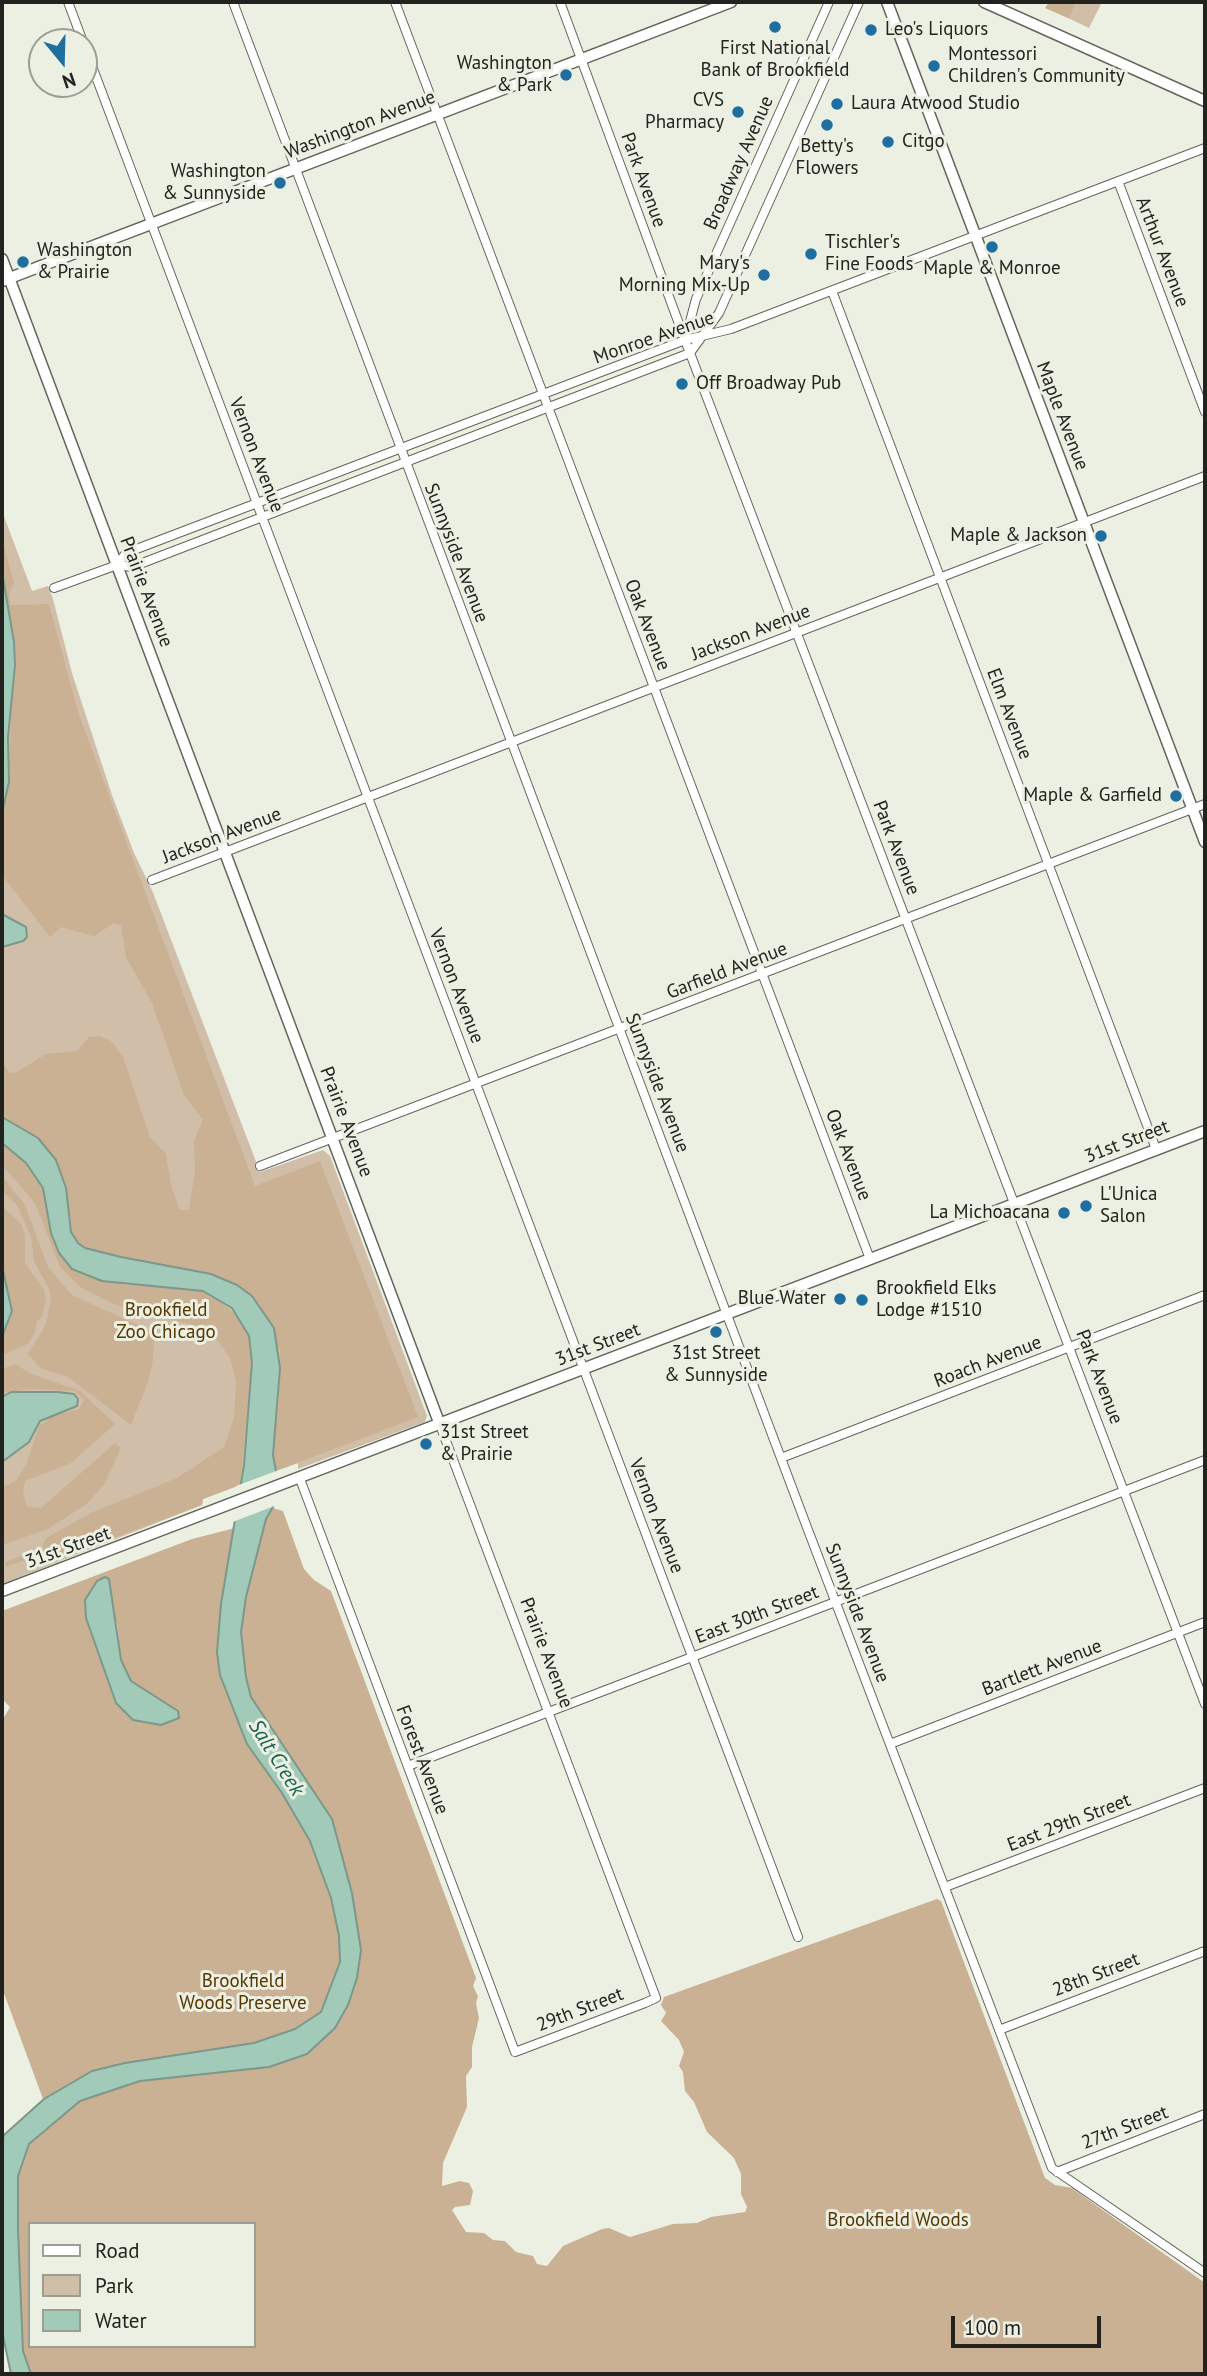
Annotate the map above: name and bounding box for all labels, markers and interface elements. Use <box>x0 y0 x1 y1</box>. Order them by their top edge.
marker: First National Bank of Brookfield <box>767 19 783 35</box>
place label: Leo's Liquors <box>885 19 988 41</box>
marker: Leo's Liquors <box>863 22 879 38</box>
north arrow <box>28 28 98 98</box>
place label: First National Bank of Brookfield <box>701 38 849 82</box>
place label: Montessori Children's Community <box>948 44 1125 88</box>
place label: Washington & Park <box>457 53 552 97</box>
marker: Montessori Children's Community <box>926 58 942 74</box>
marker: Washington & Park <box>558 67 574 83</box>
text: N <box>59 68 79 94</box>
street label: Washington Avenue <box>281 86 439 164</box>
place label: CVS Pharmacy <box>645 90 724 134</box>
street label: Broadway Avenue <box>699 93 779 233</box>
place label: Laura Atwood Studio <box>851 93 1020 115</box>
marker: Laura Atwood Studio <box>829 96 845 112</box>
marker: CVS Pharmacy <box>730 104 746 120</box>
marker: Betty's Flowers <box>819 117 835 133</box>
street label: Park Avenue <box>615 129 671 231</box>
place label: Citgo <box>902 131 945 153</box>
marker: Citgo <box>880 134 896 150</box>
place label: Betty's Flowers <box>795 136 859 180</box>
place label: Washington & Sunnyside <box>163 161 266 205</box>
marker: Washington & Sunnyside <box>272 175 288 191</box>
street label: Arthur Avenue <box>1131 194 1193 310</box>
place label: Tischler's Fine Foods <box>825 232 913 276</box>
marker: Maple & Monroe <box>984 239 1000 255</box>
place label: Washington & Prairie <box>37 240 132 284</box>
marker: Tischler's Fine Foods <box>803 246 819 262</box>
place label: Mary's Morning Mix-Up <box>619 253 750 297</box>
marker: Washington & Prairie <box>15 254 31 270</box>
place label: Maple & Monroe <box>923 258 1061 280</box>
marker: Mary's Morning Mix-Up <box>756 267 772 283</box>
street label: Monroe Avenue <box>591 307 717 369</box>
street label: Maple Avenue <box>1031 359 1093 473</box>
place label: Off Broadway Pub <box>696 373 841 395</box>
marker: Off Broadway Pub <box>674 376 690 392</box>
street label: Vernon Avenue <box>224 394 288 516</box>
street label: Sunnyside Avenue <box>419 480 493 626</box>
place label: Maple & Jackson <box>950 525 1087 547</box>
marker: Maple & Jackson <box>1093 528 1109 544</box>
street label: Prairie Avenue <box>114 534 178 650</box>
street label: Oak Avenue <box>619 576 675 674</box>
street label: Jackson Avenue <box>688 600 814 666</box>
street label: Elm Avenue <box>981 665 1037 763</box>
place label: Maple & Garfield <box>1023 785 1162 807</box>
marker: Maple & Garfield <box>1168 788 1184 804</box>
street label: Park Avenue <box>868 798 924 898</box>
street label: Jackson Avenue <box>159 803 285 869</box>
street label: Vernon Avenue <box>424 925 488 1047</box>
street label: Garfield Avenue <box>663 937 791 1005</box>
street label: Sunnyside Avenue <box>620 1010 694 1156</box>
street label: Prairie Avenue <box>314 1064 378 1180</box>
street label: Oak Avenue <box>820 1106 876 1204</box>
street label: 31st Street <box>1081 1115 1173 1169</box>
place label: L'Unica Salon <box>1100 1184 1157 1228</box>
marker: L'Unica Salon <box>1078 1198 1094 1214</box>
place label: La Michoacana <box>930 1202 1050 1224</box>
marker: La Michoacana <box>1056 1205 1072 1221</box>
place label: Brookfield Elks Lodge #1510 <box>876 1278 997 1322</box>
place label: Blue Water <box>738 1288 826 1310</box>
marker: Blue Water <box>832 1291 848 1307</box>
marker: Brookfield Elks Lodge #1510 <box>854 1292 870 1308</box>
park label: Brookfield Zoo Chicago <box>116 1300 216 1344</box>
street label: 31st Street <box>552 1318 644 1372</box>
marker: 31st Street & Sunnyside <box>708 1324 724 1340</box>
street label: Park Avenue <box>1071 1327 1127 1427</box>
street label: Roach Avenue <box>931 1331 1045 1393</box>
place label: 31st Street & Sunnyside <box>664 1343 768 1387</box>
place label: 31st Street & Prairie <box>440 1422 529 1466</box>
marker: 31st Street & Prairie <box>418 1436 434 1452</box>
street label: Vernon Avenue <box>624 1455 688 1577</box>
street label: 31st Street <box>22 1522 114 1574</box>
street label: Sunnyside Avenue <box>820 1540 894 1686</box>
street label: East 30th Street <box>692 1581 822 1649</box>
street label: Prairie Avenue <box>514 1595 578 1711</box>
street label: Bartlett Avenue <box>979 1635 1105 1701</box>
street label: Forest Avenue <box>391 1702 453 1818</box>
water label: Salt Creek <box>243 1715 309 1801</box>
street label: East 29th Street <box>1004 1789 1134 1857</box>
street label: 28th Street <box>1049 1948 1143 2002</box>
park label: Brookfield Woods Preserve <box>179 1971 307 2015</box>
street label: 29th Street <box>533 1983 627 2037</box>
street label: 27th Street <box>1079 2101 1171 2155</box>
park label: Brookfield Woods <box>827 2210 969 2232</box>
legend <box>28 2222 256 2348</box>
text: Road <box>95 2237 139 2264</box>
text: Park <box>95 2272 134 2299</box>
scale bar <box>955 2302 1106 2346</box>
text: Water <box>95 2307 147 2334</box>
text: 100 m <box>964 2314 1021 2341</box>

